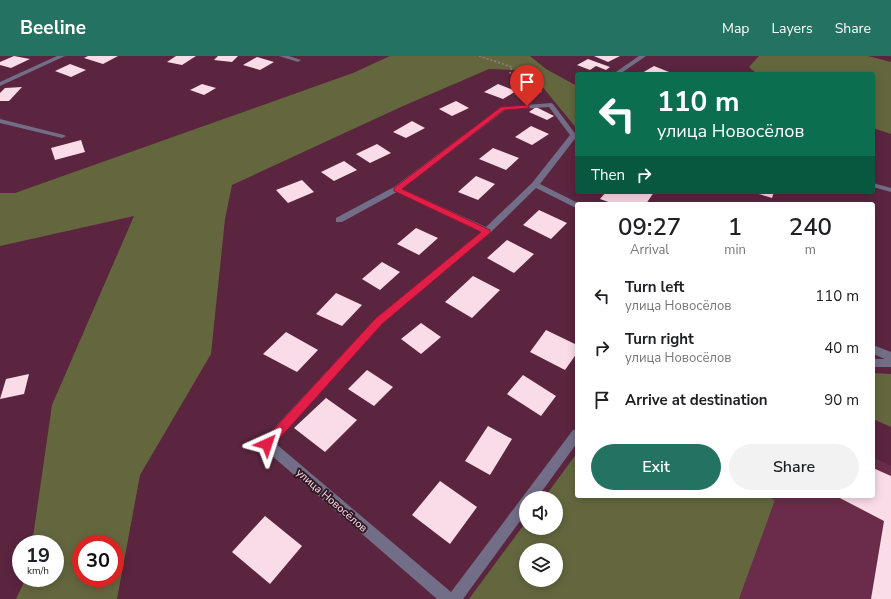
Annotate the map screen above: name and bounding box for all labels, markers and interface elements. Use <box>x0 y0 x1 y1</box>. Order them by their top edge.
text: Beeline <box>20 15 86 41</box>
text: Map <box>722 19 749 38</box>
text: Layers <box>771 19 813 38</box>
text: Share <box>835 19 871 38</box>
pin <box>510 65 544 106</box>
icon: arrive <box>516 71 538 93</box>
text: 110 m <box>657 83 740 121</box>
icon: left <box>591 88 643 140</box>
text: улица Новосёлов <box>657 119 804 143</box>
icon: right <box>633 164 655 186</box>
text: Then <box>591 165 625 185</box>
text: 09:27 <box>618 211 681 243</box>
text: 1 <box>728 211 742 243</box>
text: 240 <box>789 211 832 243</box>
text: Arrival <box>630 241 669 259</box>
text: min <box>724 241 746 259</box>
text: m <box>805 241 816 259</box>
text: Turn left <box>625 277 684 297</box>
icon: left <box>591 285 613 307</box>
text: 110 m <box>815 286 859 306</box>
text: улица Новосёлов <box>625 297 731 315</box>
text: Turn right <box>625 329 694 349</box>
icon: right <box>591 337 613 359</box>
text: 40 m <box>824 338 859 358</box>
text: улица Новосёлов <box>625 349 731 367</box>
icon: arrive <box>591 389 613 411</box>
text: Arrive at destination <box>625 390 768 410</box>
text: 90 m <box>824 390 859 410</box>
position arrow <box>246 423 288 465</box>
button: Exit <box>591 444 721 490</box>
button: Share <box>729 444 859 490</box>
street label: улица Новосёлов <box>293 465 371 536</box>
map controls <box>519 491 563 587</box>
button: sound <box>519 491 563 535</box>
speed limit sign: 30 <box>72 535 124 587</box>
text: 19 <box>26 542 50 569</box>
button: layers <box>519 543 563 587</box>
text: km/h <box>27 564 49 578</box>

